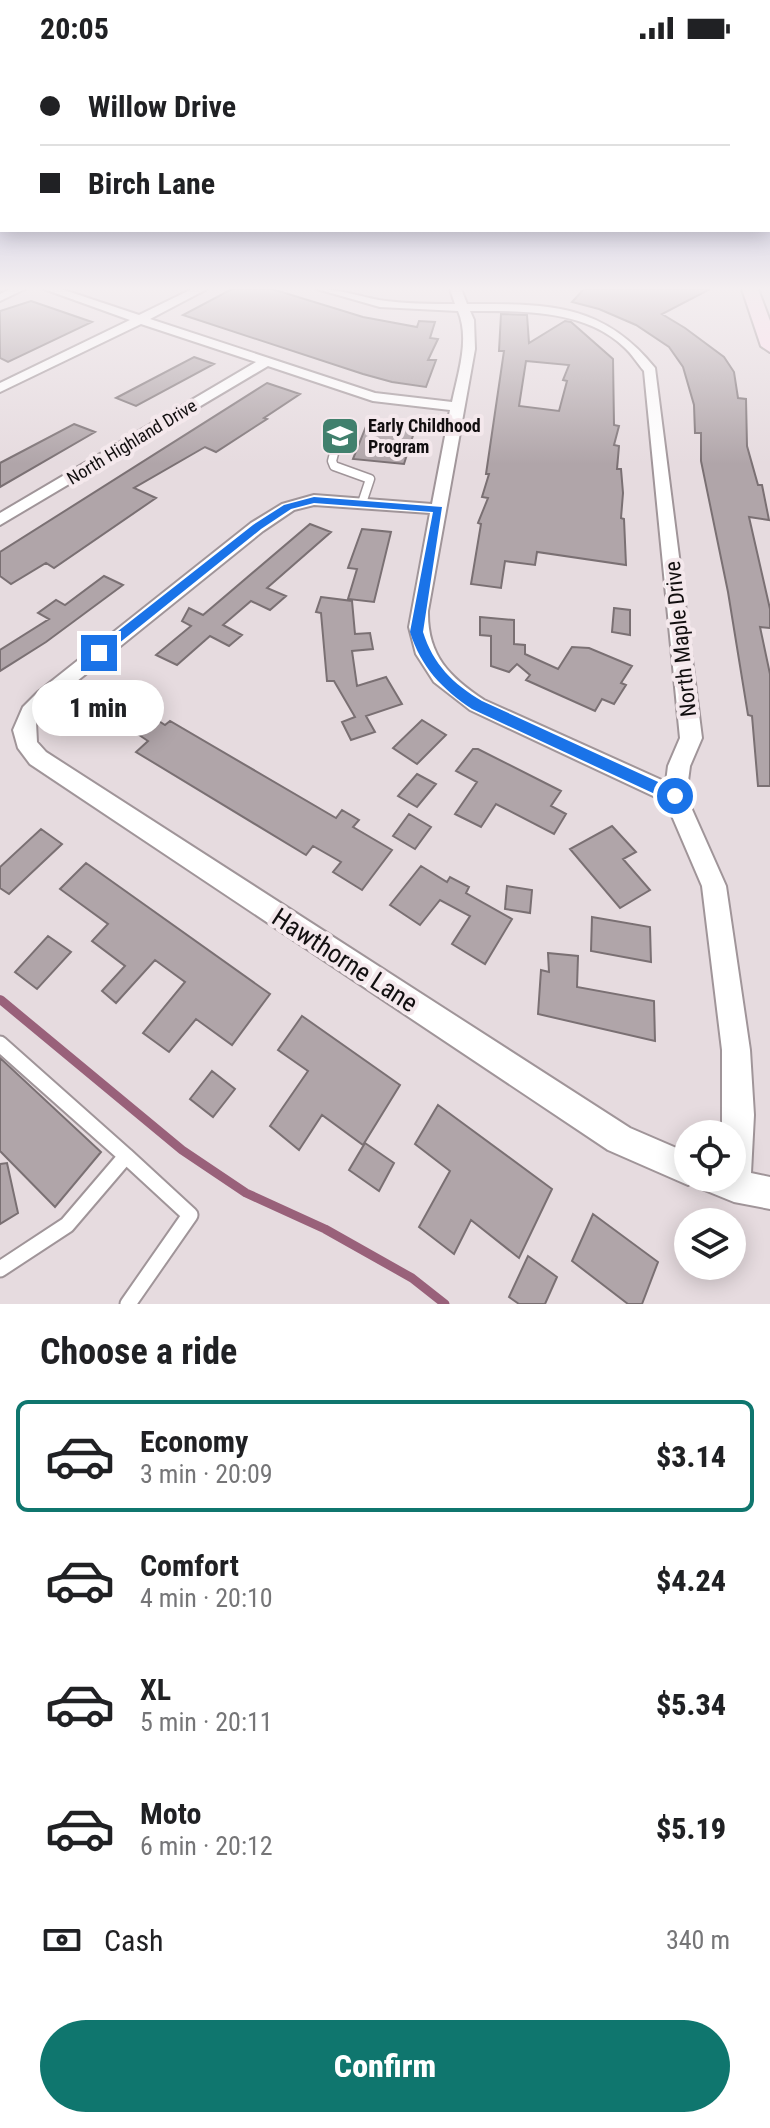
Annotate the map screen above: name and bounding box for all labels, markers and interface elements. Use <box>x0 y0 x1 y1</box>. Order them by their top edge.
text: 20:05 <box>40 11 109 46</box>
text: Willow Drive <box>88 89 236 124</box>
text: Birch Lane <box>88 166 215 201</box>
street label: North Highland Drive <box>63 395 200 489</box>
school or university icon: Early Childhood Program <box>319 415 361 457</box>
place label: Early Childhood Program <box>368 415 481 457</box>
street label: North Maple Drive <box>660 560 701 718</box>
route end <box>81 635 117 671</box>
callout: 1 min <box>33 681 165 737</box>
text: 1 min <box>69 693 127 723</box>
route start <box>657 778 693 814</box>
street label: Hawthorne Lane <box>267 902 423 1018</box>
map controls <box>674 1120 746 1280</box>
button: locate <box>674 1120 746 1192</box>
button: layers <box>674 1208 746 1280</box>
text: Choose a ride <box>40 1331 237 1373</box>
icon: car <box>44 1420 116 1492</box>
text: Economy <box>140 1424 248 1459</box>
text: $3.14 <box>656 1439 726 1474</box>
text: 3 min · 20:09 <box>140 1459 273 1489</box>
icon: car <box>44 1544 116 1616</box>
text: Comfort <box>140 1548 239 1583</box>
text: $4.24 <box>656 1563 726 1598</box>
text: 4 min · 20:10 <box>140 1583 273 1613</box>
icon: car <box>44 1668 116 1740</box>
text: XL <box>140 1672 171 1707</box>
text: $5.34 <box>656 1687 726 1722</box>
text: 5 min · 20:11 <box>140 1707 273 1737</box>
icon: car <box>44 1792 116 1864</box>
text: Moto <box>140 1796 201 1831</box>
text: $5.19 <box>656 1811 726 1846</box>
text: 6 min · 20:12 <box>140 1831 273 1861</box>
icon: cash <box>40 1918 84 1962</box>
text: Cash <box>104 1923 164 1958</box>
text: 340 m <box>666 1925 730 1955</box>
button: Confirm <box>40 2020 730 2112</box>

